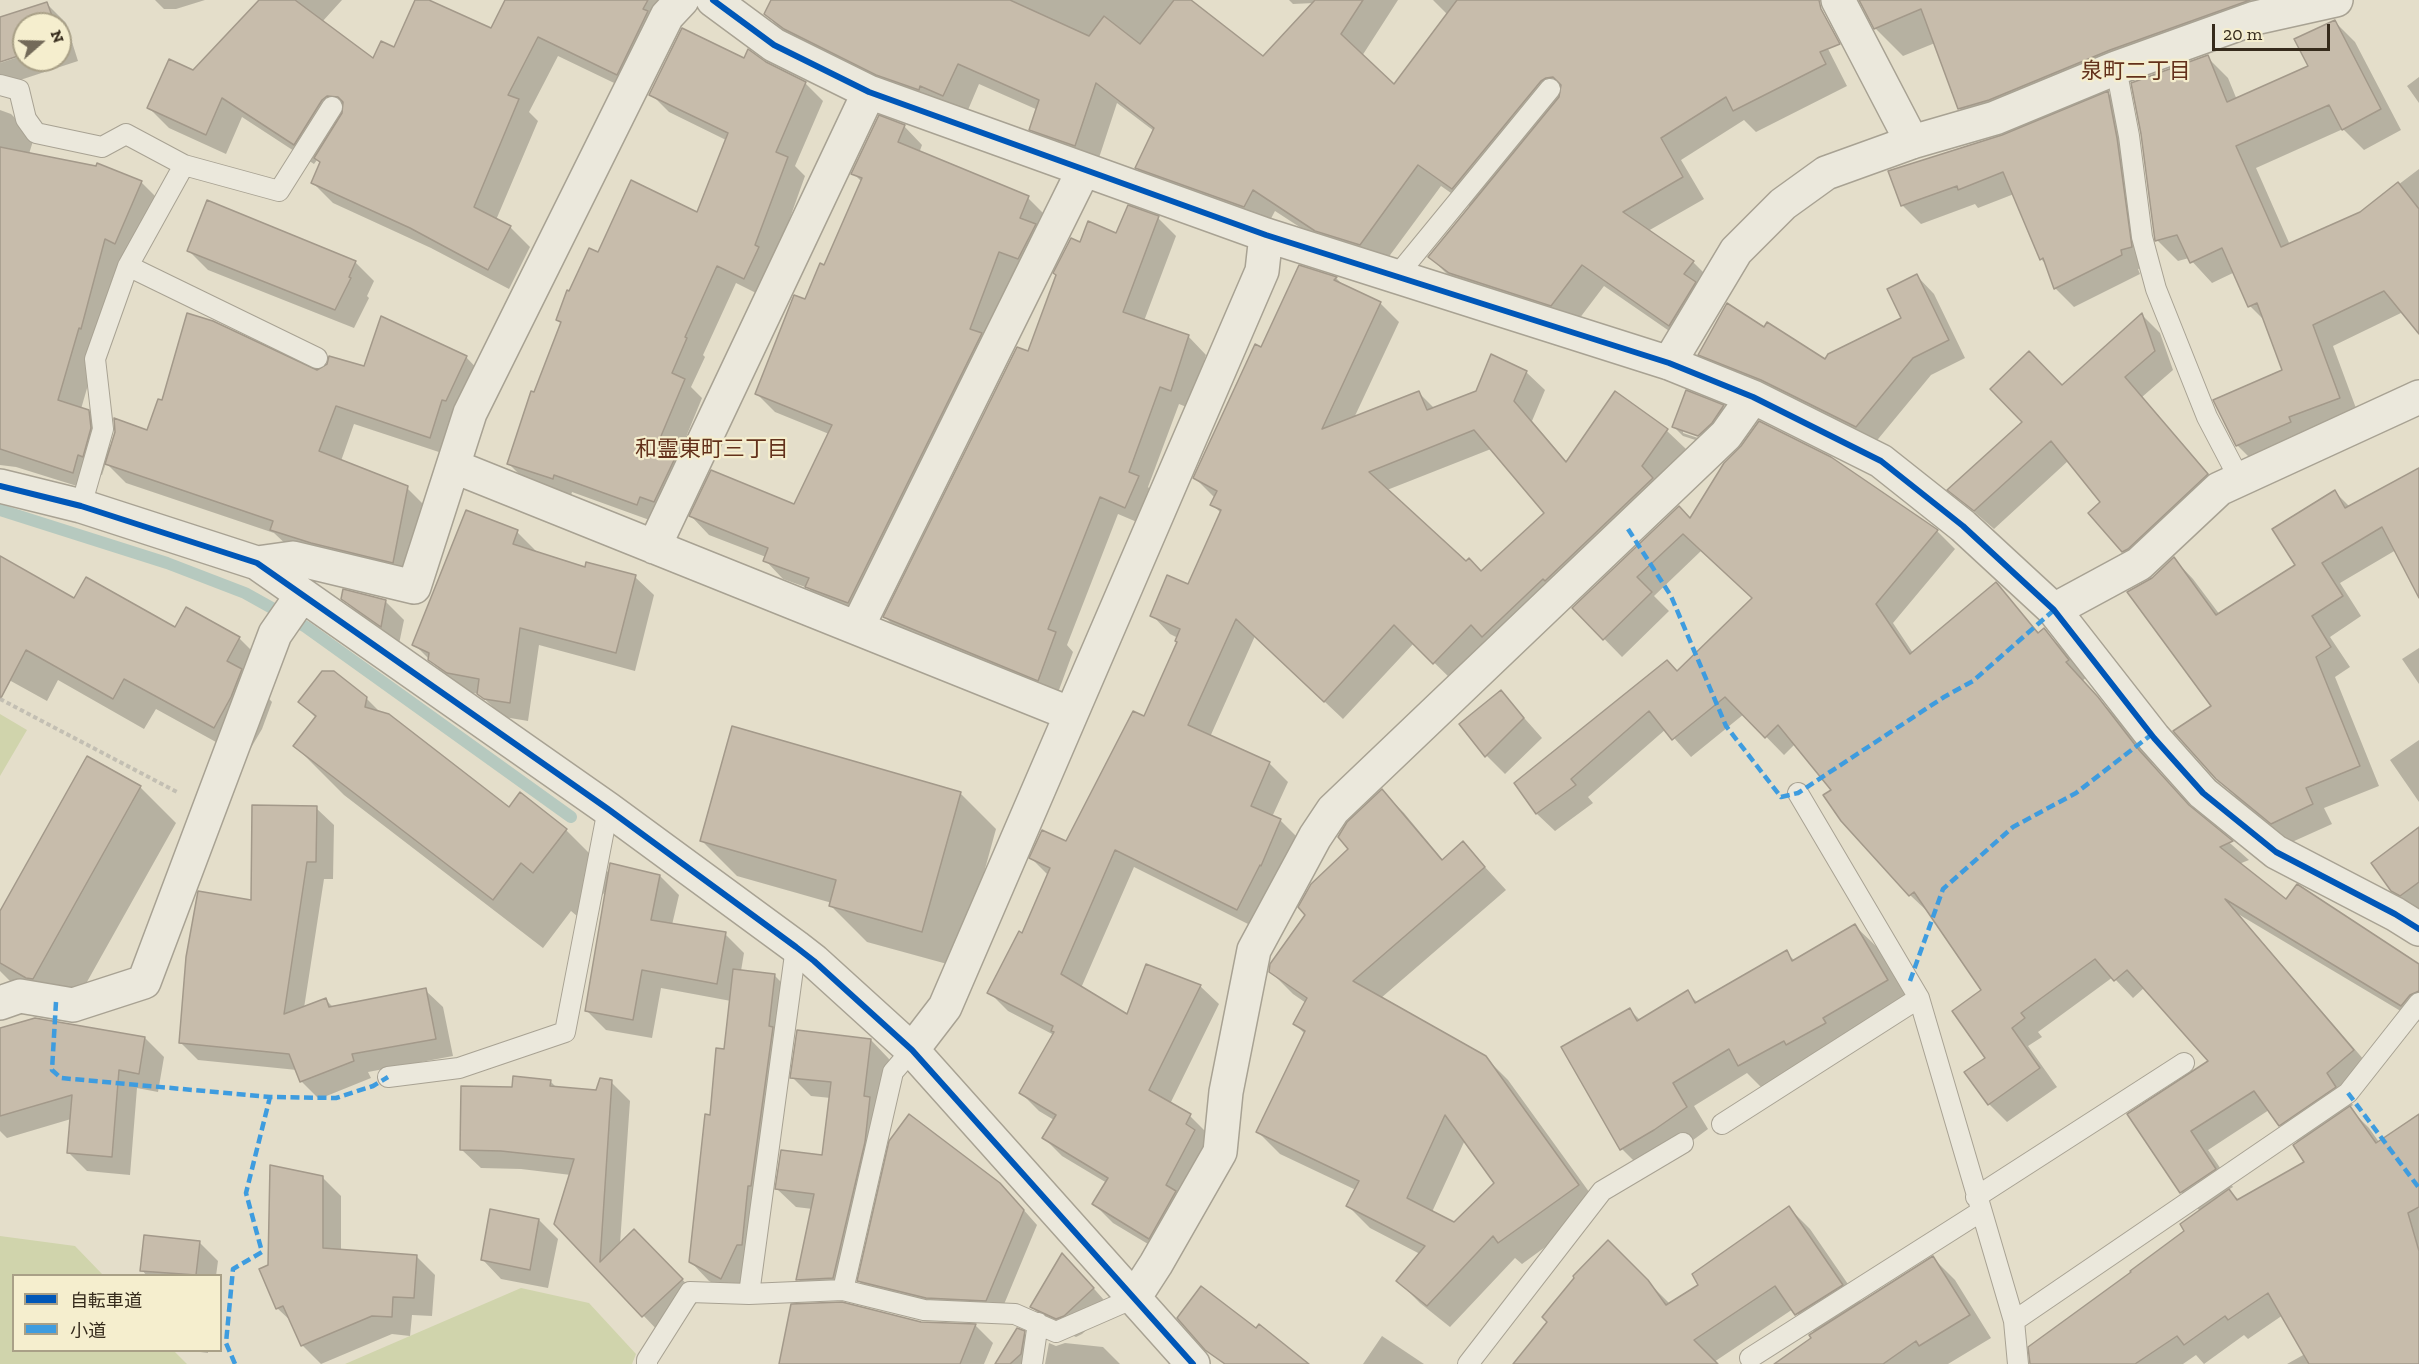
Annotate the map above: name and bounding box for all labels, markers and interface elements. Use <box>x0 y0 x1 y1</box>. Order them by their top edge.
north arrow <box>12 12 72 72</box>
scale bar <box>2215 12 2334 50</box>
text: 20 m <box>2223 23 2262 45</box>
text: N <box>46 27 69 45</box>
district label: 泉町二丁目 <box>2081 59 2191 85</box>
district label: 和霊東町三丁目 <box>635 437 789 463</box>
legend <box>12 1274 222 1352</box>
text: 自転車道 <box>70 1290 142 1312</box>
text: 小道 <box>70 1320 106 1342</box>

